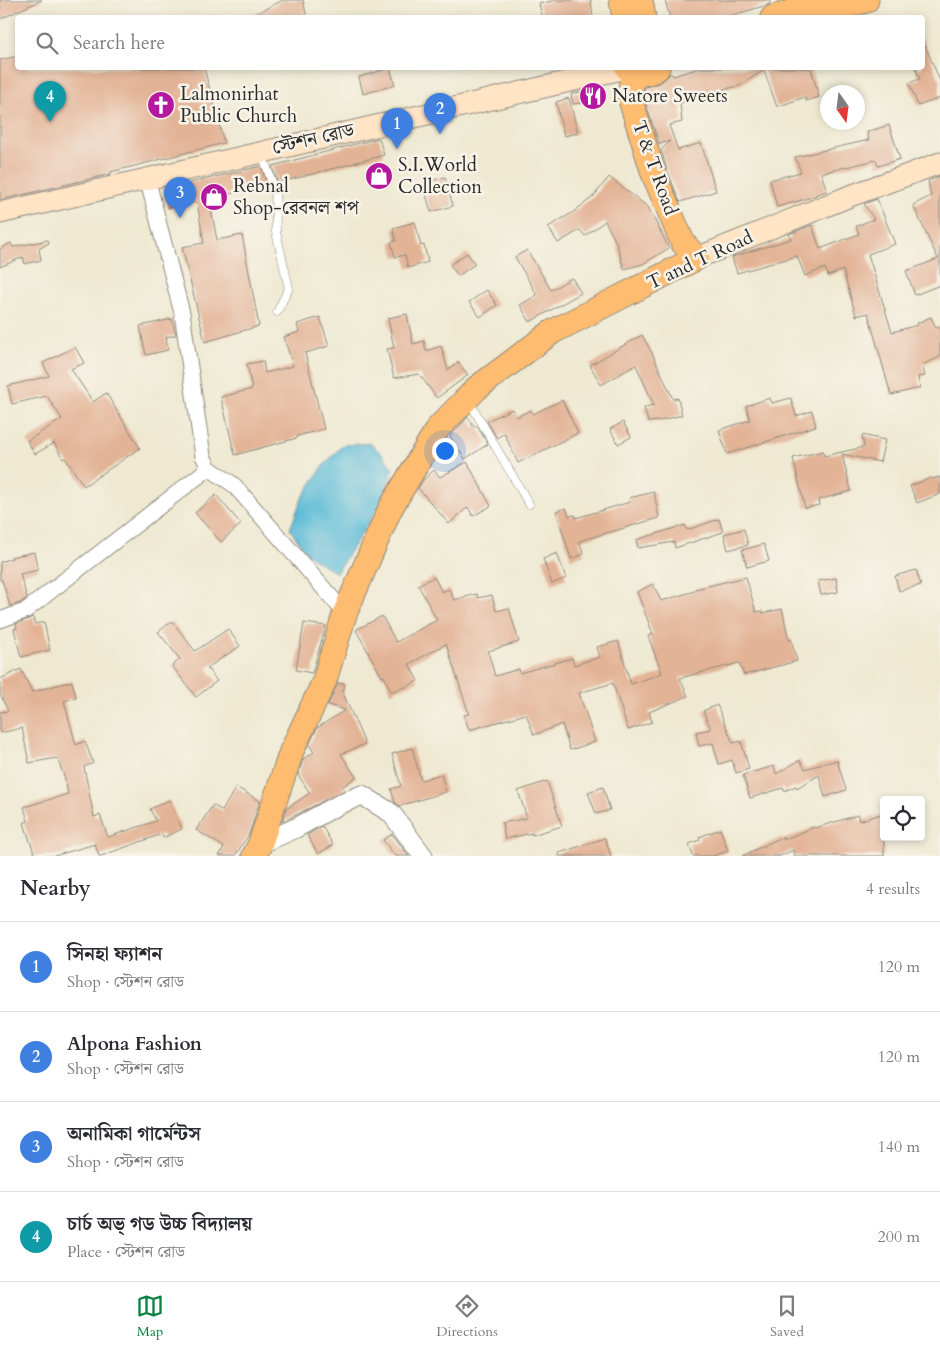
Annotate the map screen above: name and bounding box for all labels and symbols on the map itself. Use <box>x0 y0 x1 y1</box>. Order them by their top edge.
pin: 4 <box>34 81 66 122</box>
place label: Lalmonirhat Public Church <box>180 81 298 129</box>
restaurant icon: Natore Sweets <box>578 81 608 111</box>
place label: Natore Sweets <box>612 83 728 109</box>
north arrow <box>820 85 865 130</box>
church icon: Lalmonirhat Public Church <box>146 90 176 120</box>
pin: 2 <box>424 93 456 134</box>
pin: 1 <box>381 108 413 149</box>
street label: স্টেশন রোড <box>269 117 358 161</box>
street label: T & T Road <box>626 117 684 219</box>
place label: S.I.World Collection <box>398 152 482 200</box>
shop icon: S.I.World Collection <box>364 161 394 191</box>
place label: Rebnal Shop-রেবনল শপ <box>233 173 360 221</box>
pin: 3 <box>164 177 196 218</box>
shop icon: Rebnal Shop-রেবনল শপ <box>199 182 229 212</box>
street label: T and T Road <box>643 224 757 296</box>
your location <box>432 438 458 464</box>

